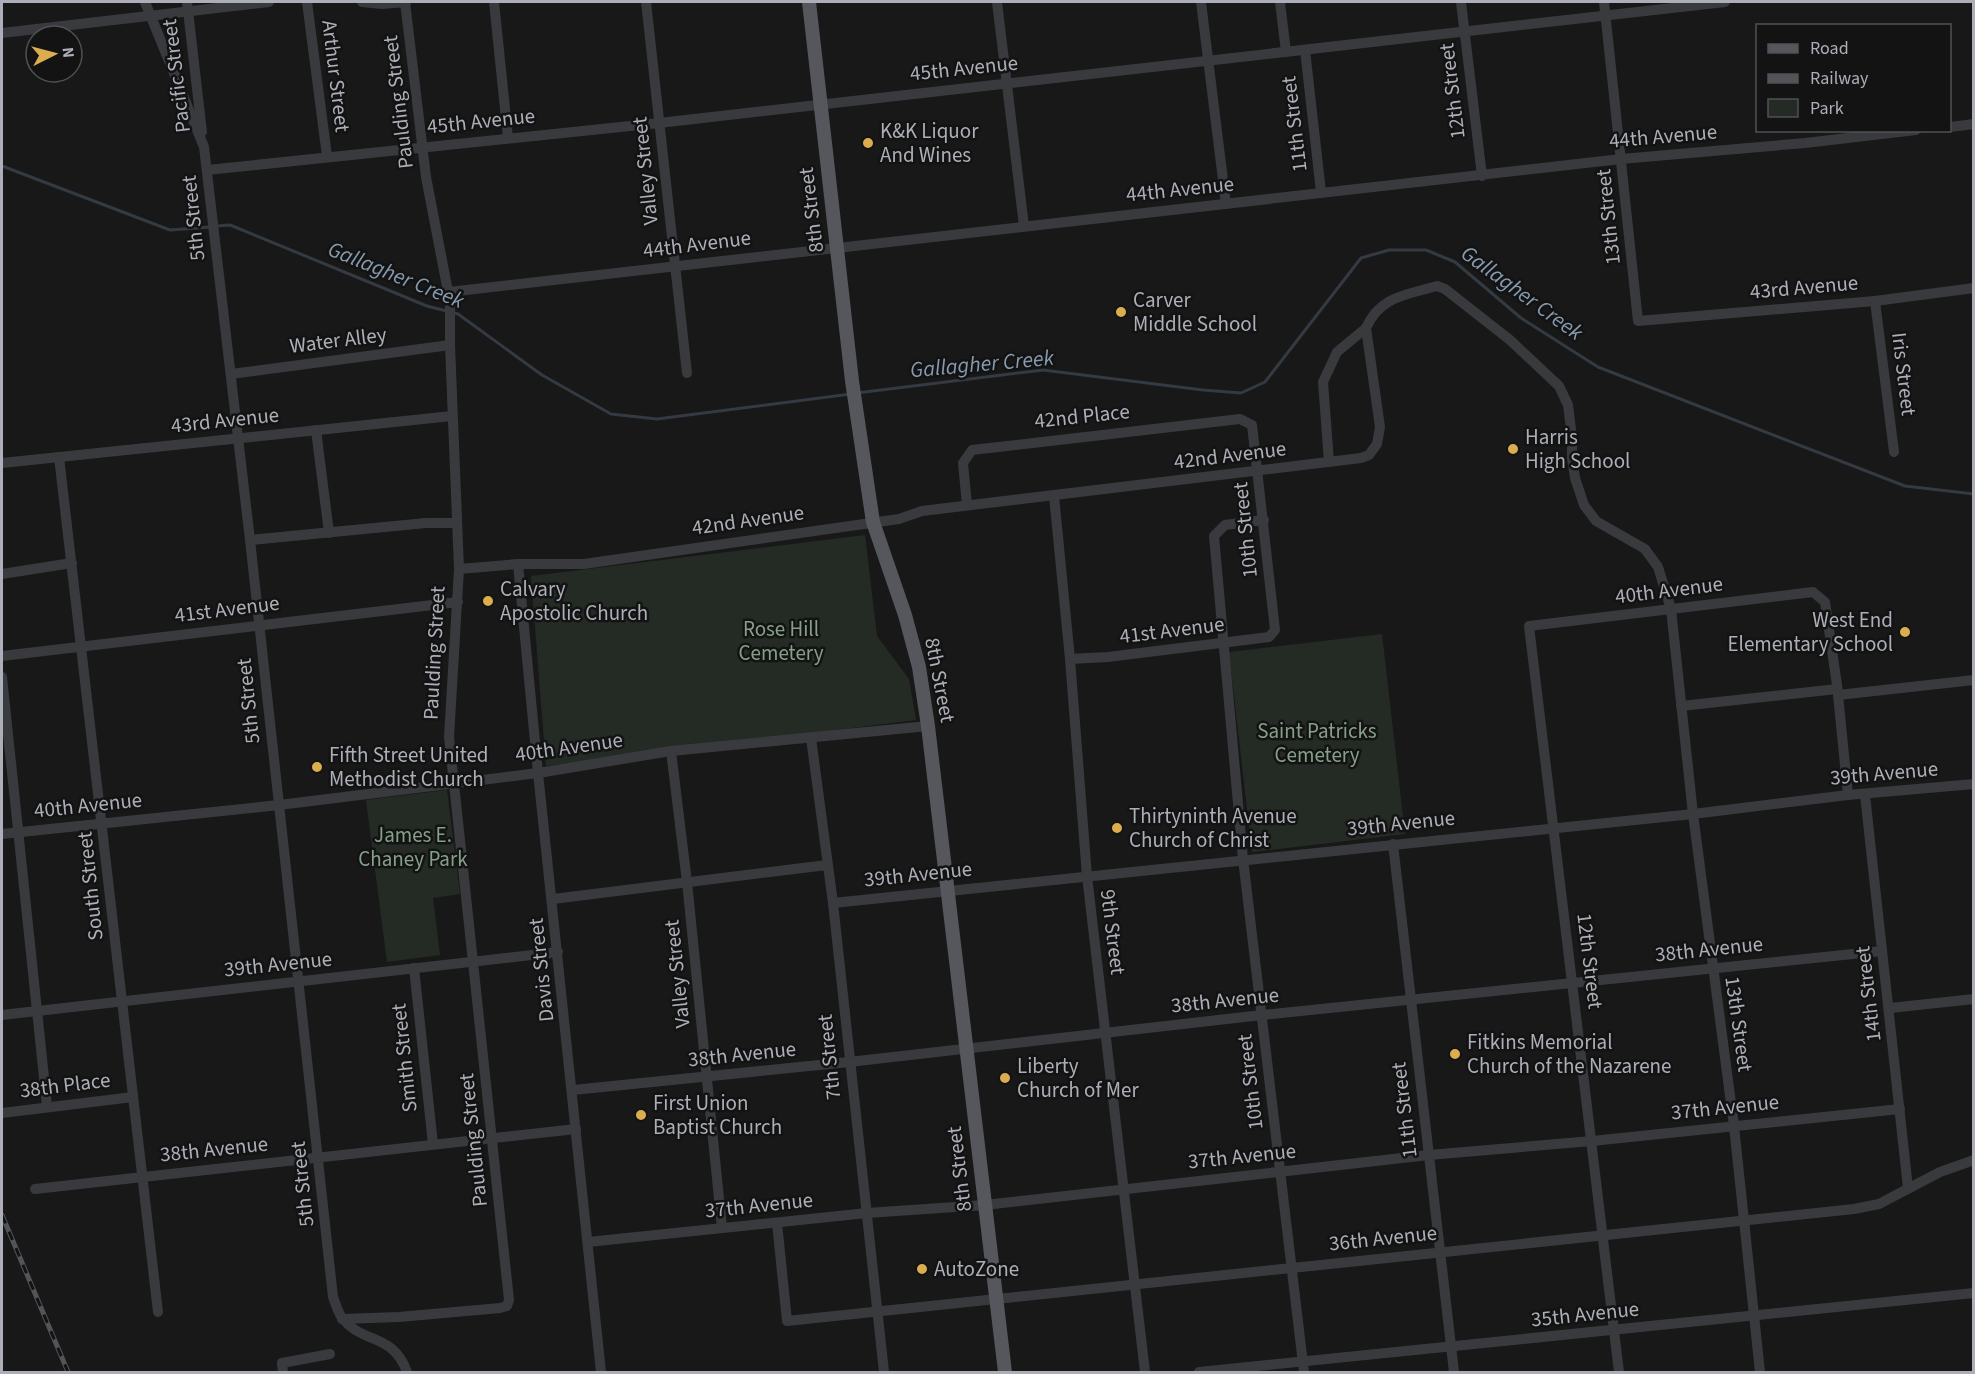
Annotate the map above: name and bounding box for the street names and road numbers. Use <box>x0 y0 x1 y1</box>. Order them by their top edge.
street label: Pacific Street <box>154 18 198 134</box>
street label: Arthur Street <box>314 18 358 134</box>
street label: Paulding Street <box>375 34 421 170</box>
street label: 12th Street <box>1431 41 1473 141</box>
street label: 45th Avenue <box>909 47 1019 89</box>
street label: 11th Street <box>1273 74 1315 174</box>
street label: 45th Avenue <box>426 100 536 142</box>
street label: Valley Street <box>624 115 666 227</box>
street label: 44th Avenue <box>1608 116 1718 156</box>
street label: 8th Street <box>791 166 831 254</box>
street label: 44th Avenue <box>1125 168 1235 210</box>
street label: 13th Street <box>1588 168 1628 266</box>
street label: 5th Street <box>174 174 212 262</box>
street label: 44th Avenue <box>641 223 753 265</box>
street label: 43rd Avenue <box>1749 267 1859 307</box>
street label: Water Alley <box>288 319 388 361</box>
street label: Iris Street <box>1884 331 1924 417</box>
street label: 42nd Place <box>1033 396 1131 436</box>
street label: 43rd Avenue <box>169 399 281 441</box>
street label: 42nd Avenue <box>1172 433 1288 477</box>
street label: 10th Street <box>1225 481 1265 579</box>
street label: 42nd Avenue <box>690 497 806 543</box>
street label: 40th Avenue <box>1613 569 1725 611</box>
street label: Paulding Street <box>416 585 452 721</box>
street label: 41st Avenue <box>173 588 281 630</box>
street label: 41st Avenue <box>1118 609 1226 651</box>
street label: 8th Street <box>917 635 963 725</box>
street label: 5th Street <box>229 657 267 745</box>
street label: 40th Avenue <box>513 725 625 769</box>
street label: 39th Avenue <box>1829 753 1939 793</box>
street label: 40th Avenue <box>33 784 143 826</box>
street label: 39th Avenue <box>1346 802 1456 844</box>
street label: South Street <box>69 830 111 942</box>
street label: 39th Avenue <box>863 853 973 895</box>
street label: 9th Street <box>1093 888 1133 976</box>
street label: 12th Street <box>1569 911 1611 1011</box>
street label: Davis Street <box>521 917 561 1023</box>
street label: Valley Street <box>656 918 698 1030</box>
street label: 38th Avenue <box>1654 928 1764 970</box>
street label: 39th Avenue <box>223 943 333 985</box>
street label: 14th Street <box>1847 944 1889 1044</box>
street label: 13th Street <box>1717 974 1761 1074</box>
street label: 38th Avenue <box>1170 979 1280 1021</box>
street label: Smith Street <box>383 1002 425 1114</box>
street label: 7th Street <box>810 1013 848 1101</box>
street label: 10th Street <box>1229 1032 1271 1132</box>
street label: 38th Avenue <box>687 1033 797 1075</box>
street label: 11th Street <box>1383 1060 1425 1160</box>
street label: 38th Place <box>18 1065 112 1105</box>
street label: Paulding Street <box>451 1072 495 1208</box>
street label: 37th Avenue <box>1670 1086 1780 1128</box>
street label: 8th Street <box>939 1125 979 1213</box>
street label: 38th Avenue <box>159 1128 269 1170</box>
street label: 37th Avenue <box>1187 1135 1297 1177</box>
street label: 5th Street <box>283 1140 321 1228</box>
street label: 37th Avenue <box>704 1184 814 1226</box>
street label: 36th Avenue <box>1328 1217 1438 1259</box>
street label: 35th Avenue <box>1530 1293 1640 1335</box>

